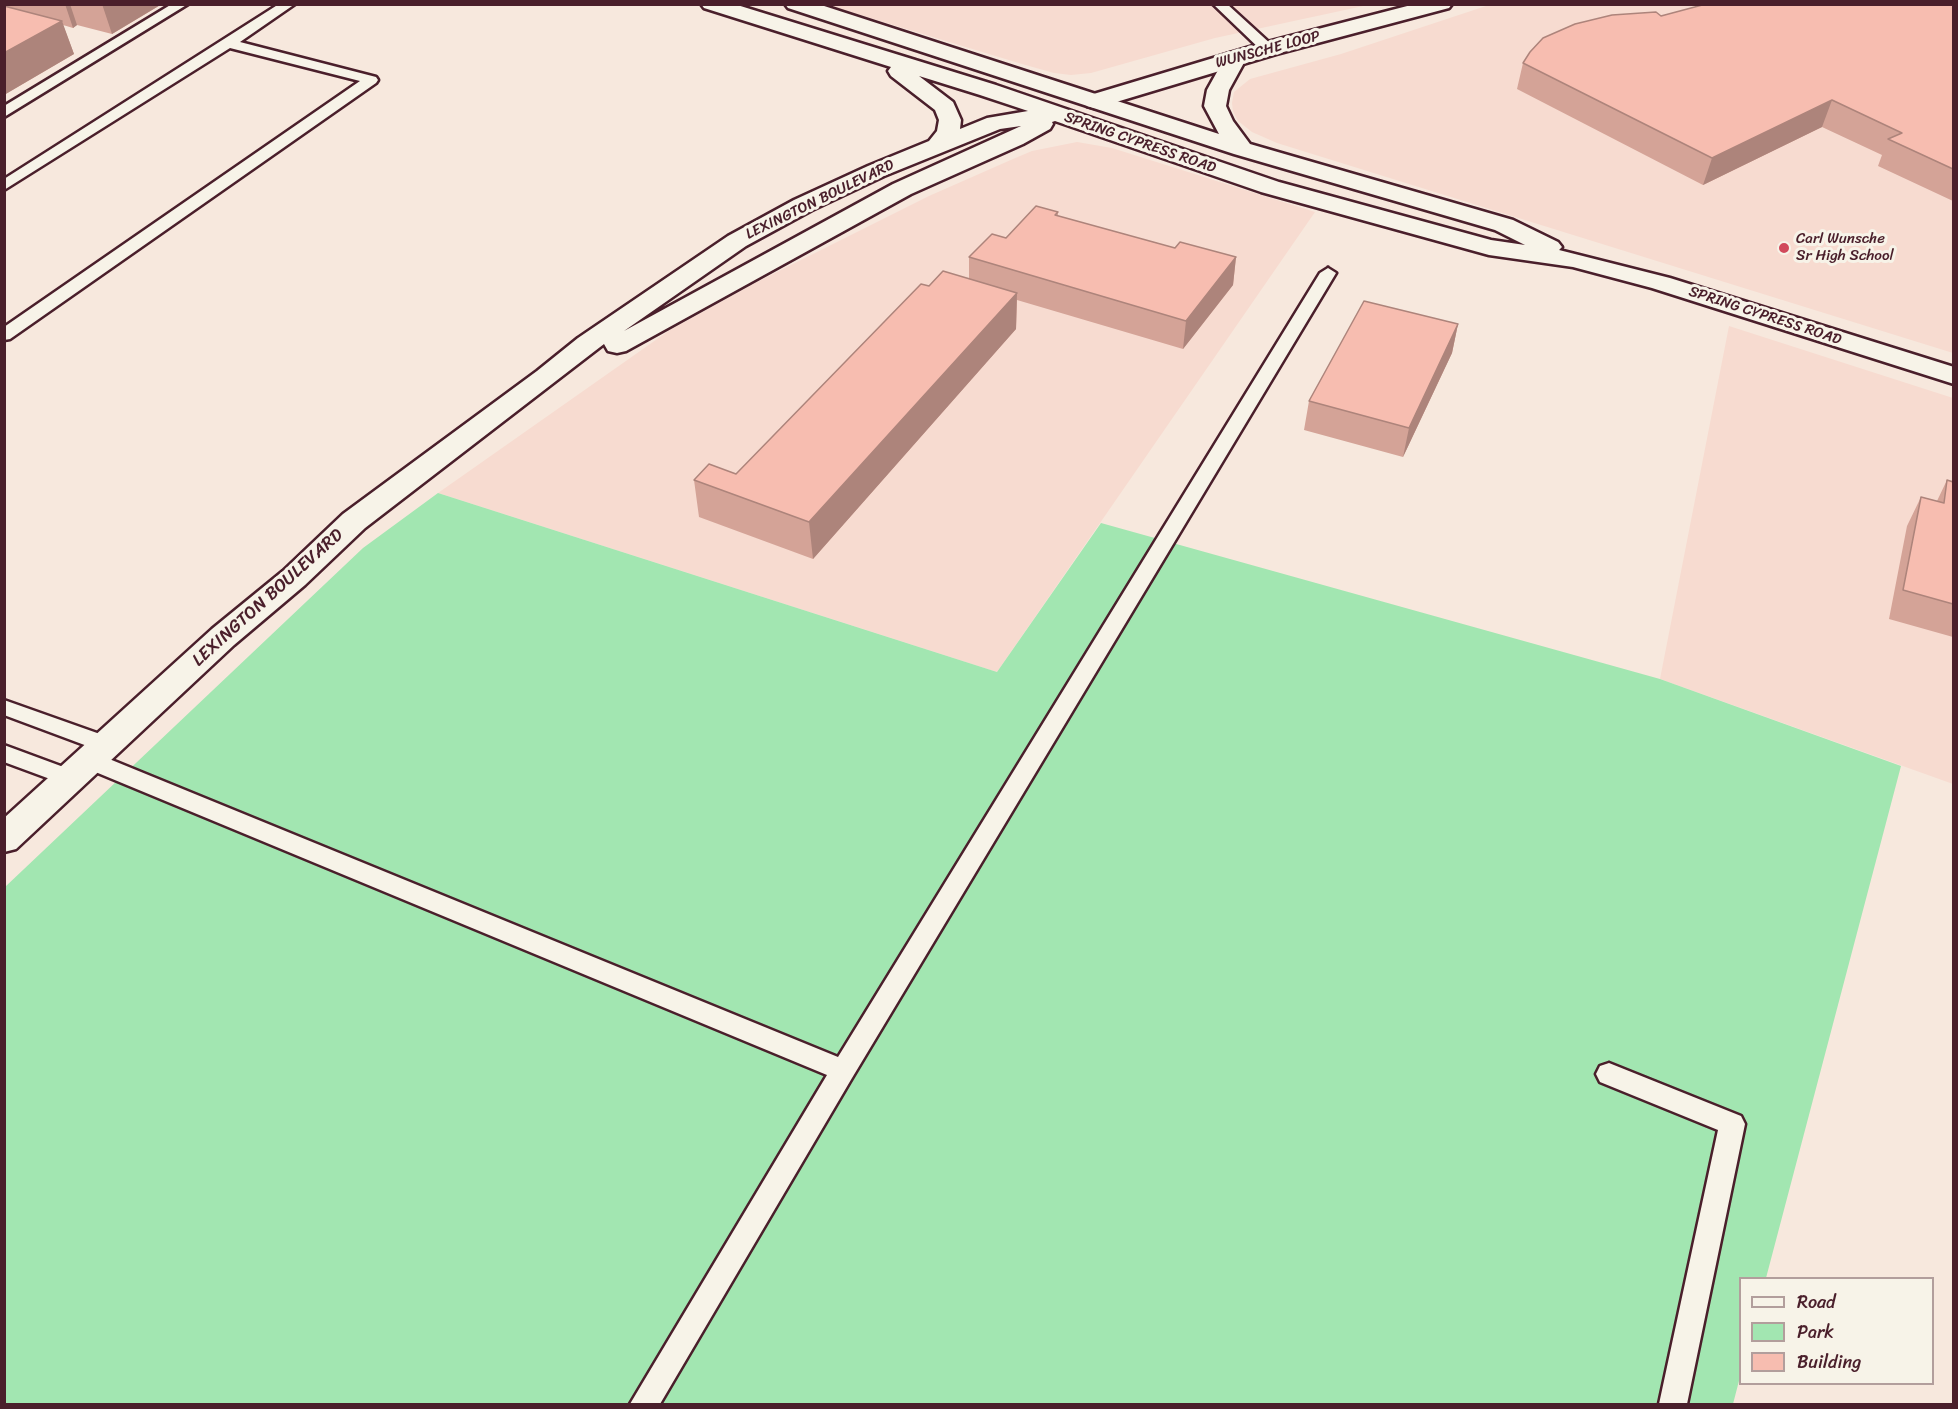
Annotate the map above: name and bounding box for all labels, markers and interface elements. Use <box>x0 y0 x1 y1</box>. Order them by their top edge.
street label: WUNSCHE LOOP <box>1214 27 1322 73</box>
street label: SPRING CYPRESS ROAD <box>1062 109 1218 177</box>
street label: LEXINGTON BOULEVARD <box>743 156 897 244</box>
place label: Carl Wunsche Sr High School <box>1796 230 1894 265</box>
marker: Carl Wunsche Sr High School <box>1777 241 1791 255</box>
street label: SPRING CYPRESS ROAD <box>1686 283 1844 349</box>
street label: LEXINGTON BOULEVARD <box>188 525 348 671</box>
legend <box>1739 1277 1934 1385</box>
text: Road <box>1797 1286 1836 1318</box>
text: Park <box>1797 1316 1834 1348</box>
text: Building <box>1797 1346 1861 1378</box>

